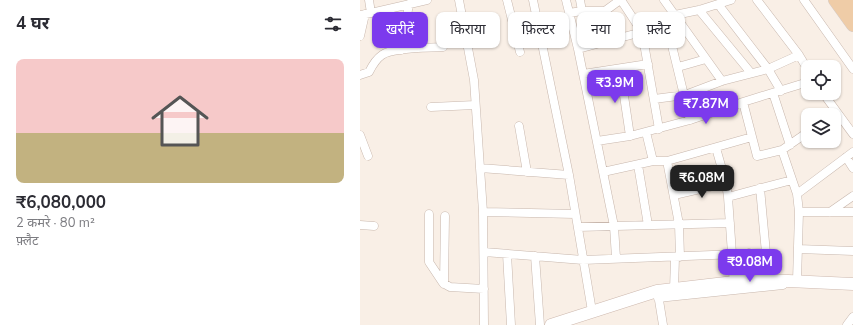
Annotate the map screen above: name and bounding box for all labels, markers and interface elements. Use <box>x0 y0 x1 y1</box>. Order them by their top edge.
text: 4 घर <box>16 12 49 35</box>
chip: खरीदें <box>372 12 428 48</box>
chip: किराया <box>436 12 500 48</box>
chip: फ़िल्टर <box>508 12 569 48</box>
chip: नया <box>577 12 625 48</box>
chip: फ़्लैट <box>633 12 685 48</box>
icon: filters <box>322 13 344 35</box>
map controls <box>801 60 841 148</box>
button: locate <box>801 60 841 100</box>
pin: ₹3.9M <box>587 70 643 104</box>
text: ₹3.9M <box>596 74 634 92</box>
icon: home <box>144 85 216 157</box>
pin: ₹7.87M <box>673 91 739 125</box>
text: ₹7.87M <box>683 95 729 113</box>
button: layers <box>801 108 841 148</box>
pin: ₹6.08M <box>669 165 735 199</box>
text: ₹6.08M <box>679 169 725 187</box>
text: ₹6,080,000 <box>16 191 106 214</box>
text: 2 कमरे · 80 m² <box>16 214 95 232</box>
text: फ़्लैट <box>16 232 39 250</box>
pin: ₹9.08M <box>717 249 783 283</box>
text: ₹9.08M <box>727 253 773 271</box>

